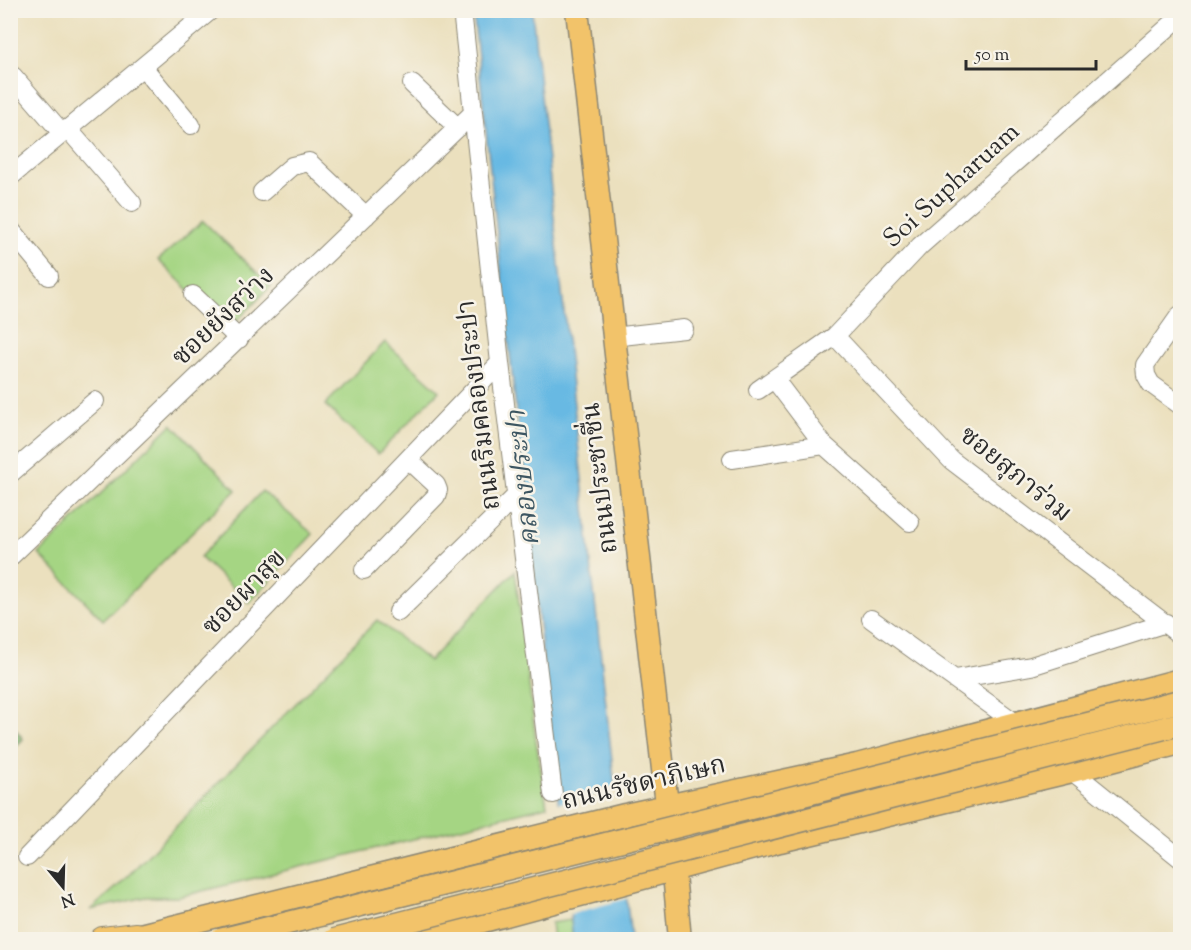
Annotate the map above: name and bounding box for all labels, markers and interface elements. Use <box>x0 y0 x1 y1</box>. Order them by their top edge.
scale bar <box>966 33 1096 71</box>
text: 50 m <box>974 43 1010 69</box>
street label: Soi Supharuam <box>876 115 1028 257</box>
street label: ซอยยังสว่าง <box>164 259 284 375</box>
street label: ถนนริมคลองประปา <box>449 298 511 512</box>
street label: ถนนประชาชื่น <box>570 400 629 556</box>
water label: คลองประปา <box>498 407 552 548</box>
street label: ซอยสุภาร่วม <box>951 418 1079 532</box>
street label: ซอยผาสุข <box>195 542 295 644</box>
street label: ถนนรัชดาภิเษก <box>558 747 730 821</box>
north arrow <box>33 857 93 917</box>
text: N <box>57 886 77 912</box>

